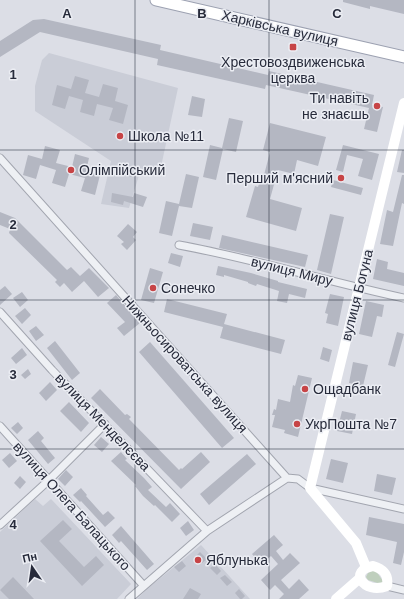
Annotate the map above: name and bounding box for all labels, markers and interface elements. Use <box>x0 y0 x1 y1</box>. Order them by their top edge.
text: A <box>62 6 72 21</box>
text: B <box>197 6 207 21</box>
text: C <box>332 6 342 21</box>
street label: Харківська вулиця <box>220 7 340 49</box>
marker: Хрестовоздвиженська церква <box>288 42 298 52</box>
place label: Хрестовоздвиженська церква <box>221 54 365 86</box>
text: 1 <box>9 67 17 82</box>
place label: Ти навіть не знаєшь <box>302 90 369 122</box>
marker: Ти навіть не знаєшь <box>372 101 382 111</box>
place label: Школа №11 <box>128 128 204 144</box>
marker: Школа №11 <box>115 131 125 141</box>
place label: Олімпійський <box>79 162 165 178</box>
marker: Олімпійський <box>66 165 76 175</box>
place label: Перший м'ясний <box>226 170 333 186</box>
marker: Перший м'ясний <box>336 173 346 183</box>
text: 2 <box>9 217 17 232</box>
street label: вулиця Богуна <box>338 247 376 342</box>
street label: вулиця Миру <box>250 253 334 289</box>
place label: Сонечко <box>161 280 216 296</box>
marker: Сонечко <box>148 283 158 293</box>
street label: Нижньосироватська вулиця <box>119 292 251 436</box>
text: 3 <box>9 367 17 382</box>
street label: вулиця Менделєєва <box>52 370 154 474</box>
place label: Ощадбанк <box>313 381 382 397</box>
marker: Ощадбанк <box>300 384 310 394</box>
place label: УкрПошта №7 <box>305 416 397 432</box>
marker: УкрПошта №7 <box>292 419 302 429</box>
street label: вулиця Олега Балацького <box>10 438 134 574</box>
text: 4 <box>9 517 17 532</box>
north arrow <box>12 547 52 587</box>
text: Пн <box>21 550 38 565</box>
place label: Яблунька <box>206 552 268 568</box>
marker: Яблунька <box>193 555 203 565</box>

